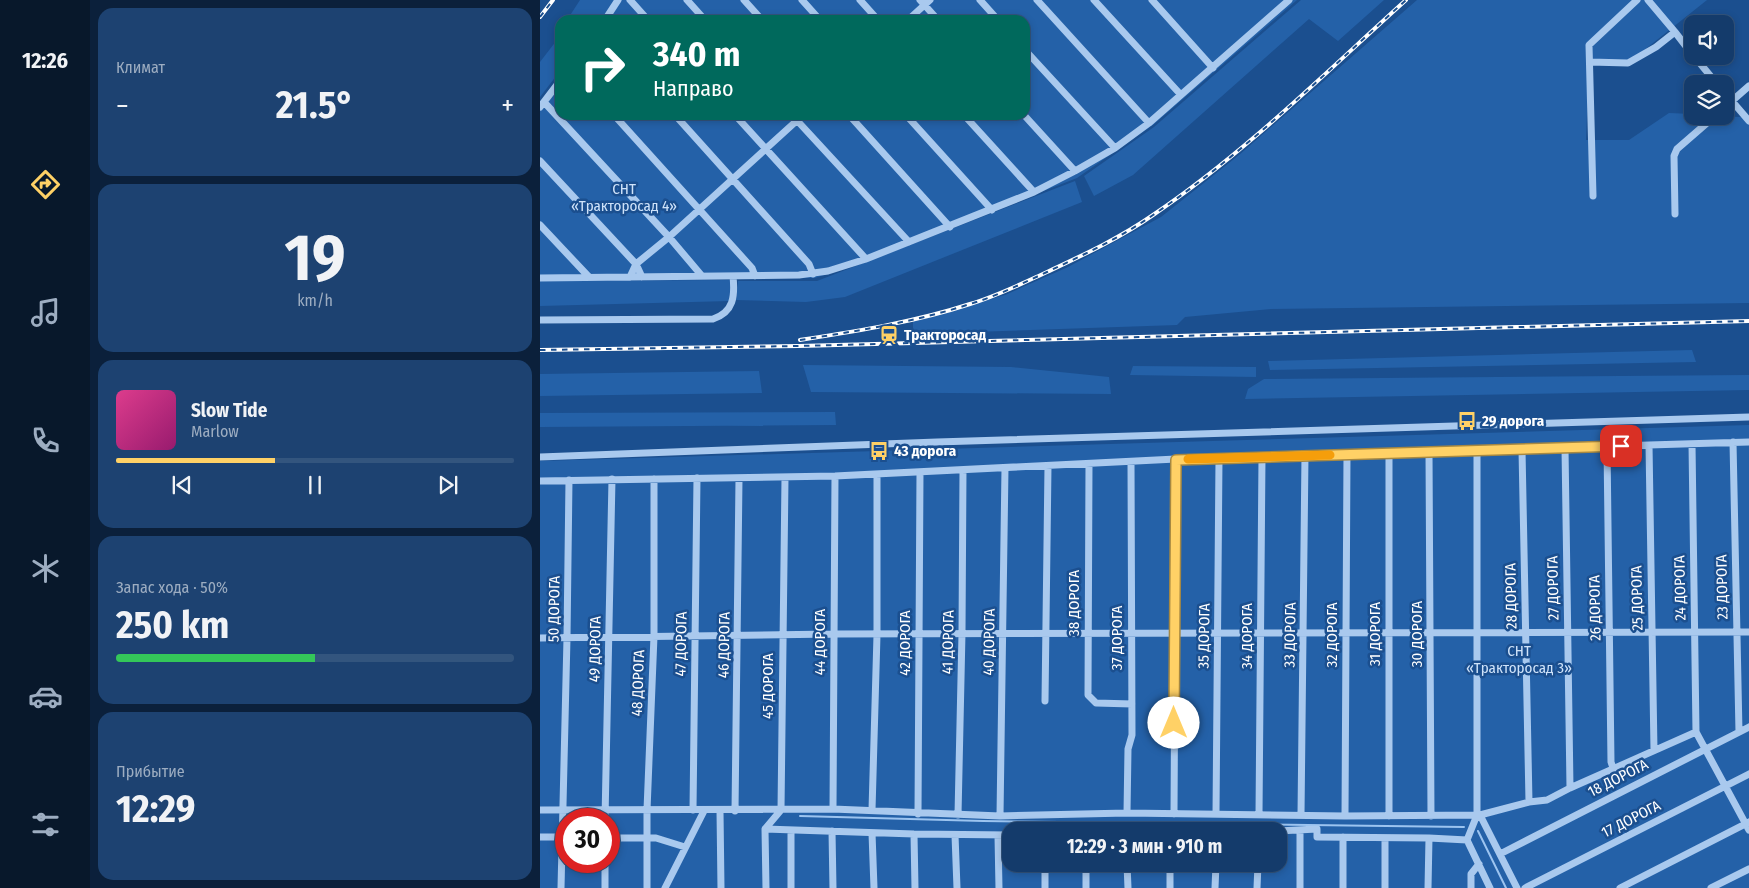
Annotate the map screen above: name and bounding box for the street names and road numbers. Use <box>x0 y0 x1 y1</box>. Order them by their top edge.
street label: 23 ДОРОГА <box>1712 554 1732 620</box>
street label: 24 ДОРОГА <box>1670 555 1690 621</box>
street label: 27 ДОРОГА <box>1543 556 1563 620</box>
street label: 28 ДОРОГА <box>1501 563 1521 629</box>
street label: 25 ДОРОГА <box>1627 565 1647 631</box>
street label: 38 ДОРОГА <box>1065 570 1083 636</box>
street label: 50 ДОРОГА <box>544 575 564 642</box>
street label: 26 ДОРОГА <box>1585 575 1605 641</box>
street label: 30 ДОРОГА <box>1408 601 1426 667</box>
street label: 33 ДОРОГА <box>1280 602 1300 668</box>
street label: 32 ДОРОГА <box>1323 602 1341 668</box>
street label: 31 ДОРОГА <box>1366 602 1384 666</box>
street label: 35 ДОРОГА <box>1194 603 1214 669</box>
street label: 34 ДОРОГА <box>1238 603 1256 669</box>
street label: 37 ДОРОГА <box>1108 606 1126 670</box>
street label: 40 ДОРОГА <box>979 608 999 676</box>
street label: 44 ДОРОГА <box>811 609 829 675</box>
street label: 42 ДОРОГА <box>896 610 914 676</box>
street label: 41 ДОРОГА <box>938 610 958 674</box>
street label: 47 ДОРОГА <box>671 611 691 677</box>
street label: 46 ДОРОГА <box>714 611 734 678</box>
street label: 49 ДОРОГА <box>585 616 605 682</box>
street label: 48 ДОРОГА <box>628 649 648 717</box>
street label: 45 ДОРОГА <box>759 653 777 719</box>
street label: 18 ДОРОГА <box>1585 755 1651 801</box>
street label: 17 ДОРОГА <box>1599 796 1664 841</box>

